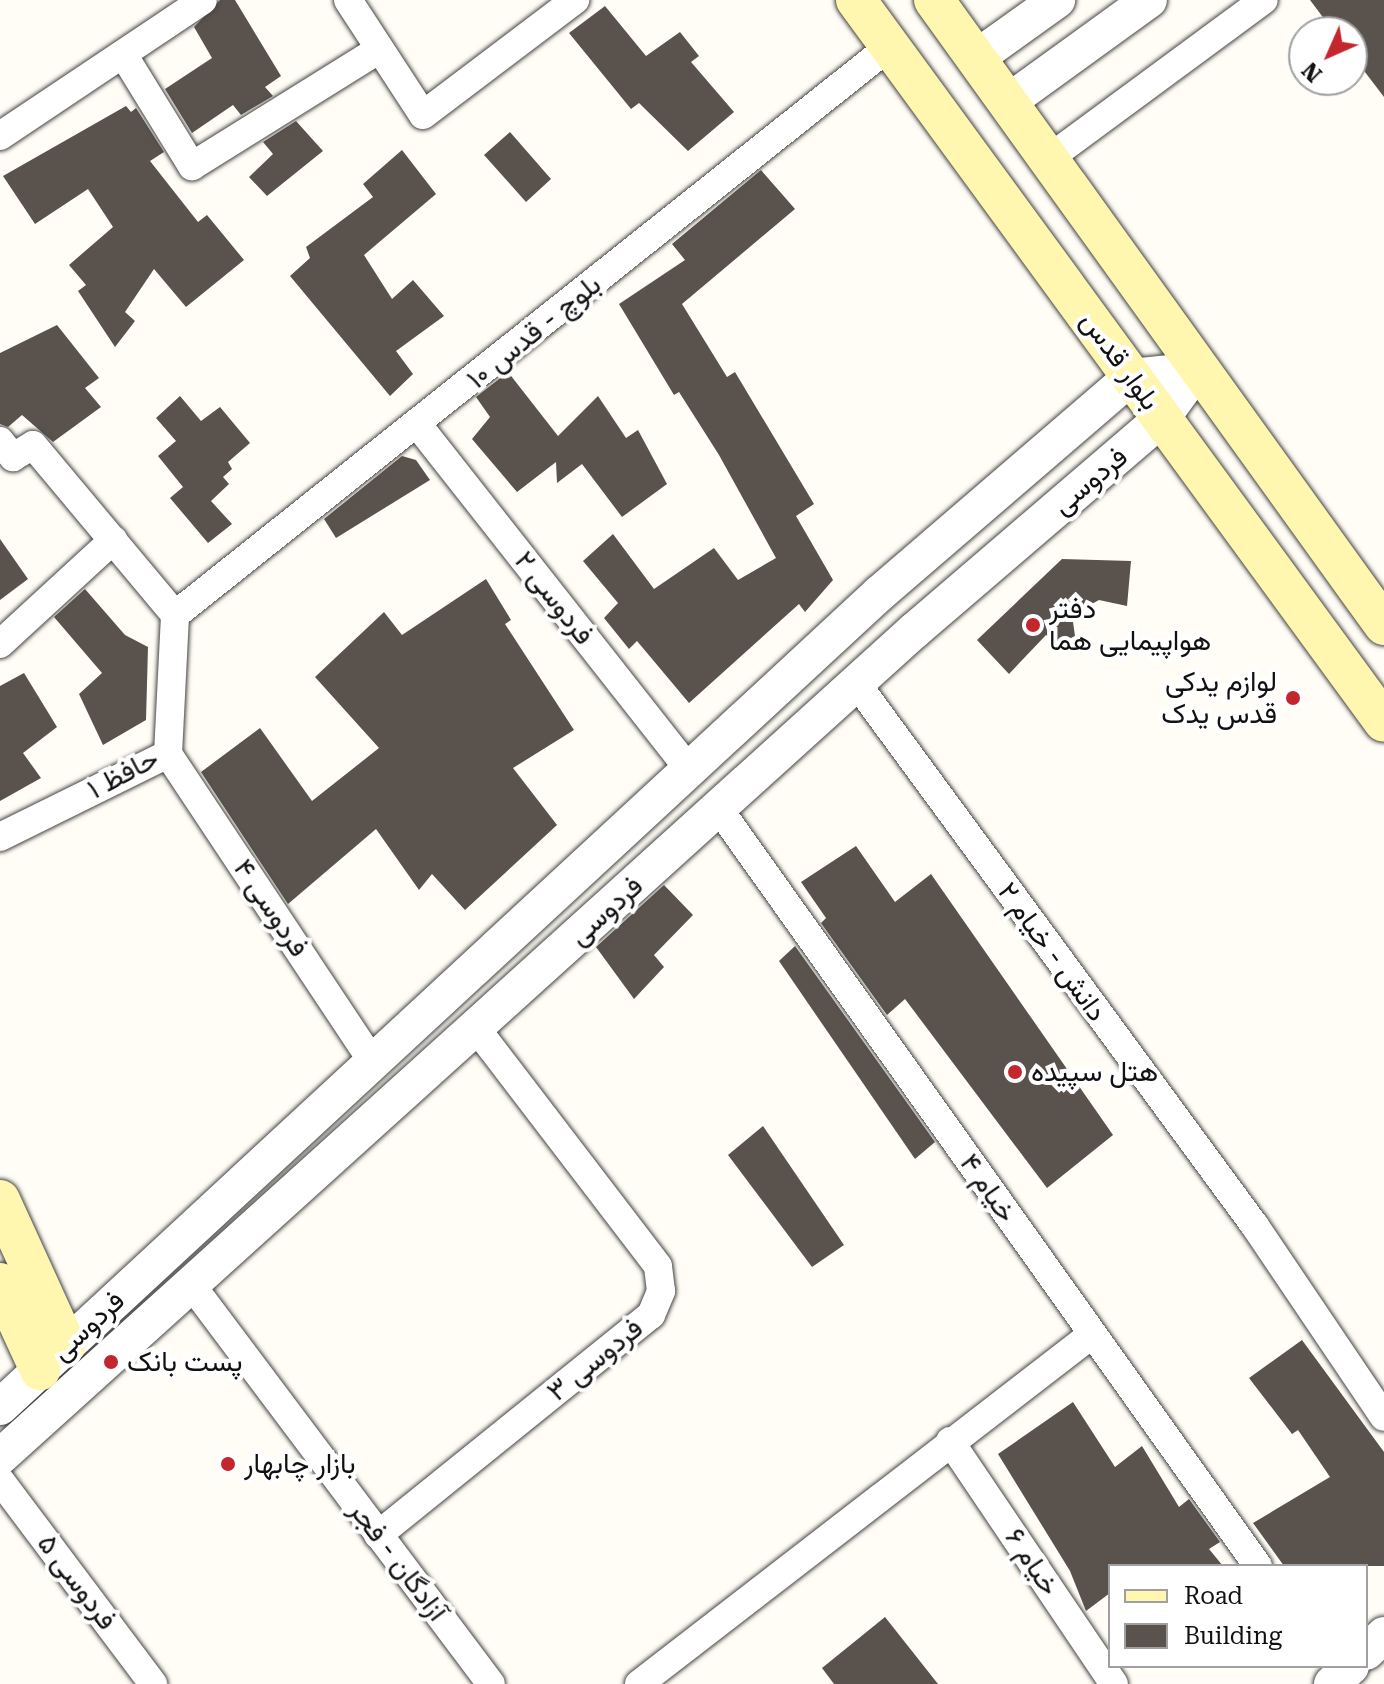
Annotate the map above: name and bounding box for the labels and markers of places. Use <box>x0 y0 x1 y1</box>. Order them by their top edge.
place label: دفتر هواپیمایی هما <box>1049 592 1211 658</box>
marker: دفتر هواپیمایی هما <box>1024 616 1042 634</box>
place label: لوازم یدکی قدس یدک <box>1161 665 1277 731</box>
marker: لوازم یدکی قدس یدک <box>1284 689 1302 707</box>
place label: هتل سپیده <box>1031 1055 1158 1089</box>
marker: هتل سپیده <box>1006 1063 1024 1081</box>
place label: پست بانک <box>127 1345 242 1379</box>
marker: پست بانک <box>102 1353 120 1371</box>
place label: بازار چابهار <box>244 1447 356 1481</box>
marker: بازار چابهار <box>219 1455 237 1473</box>

